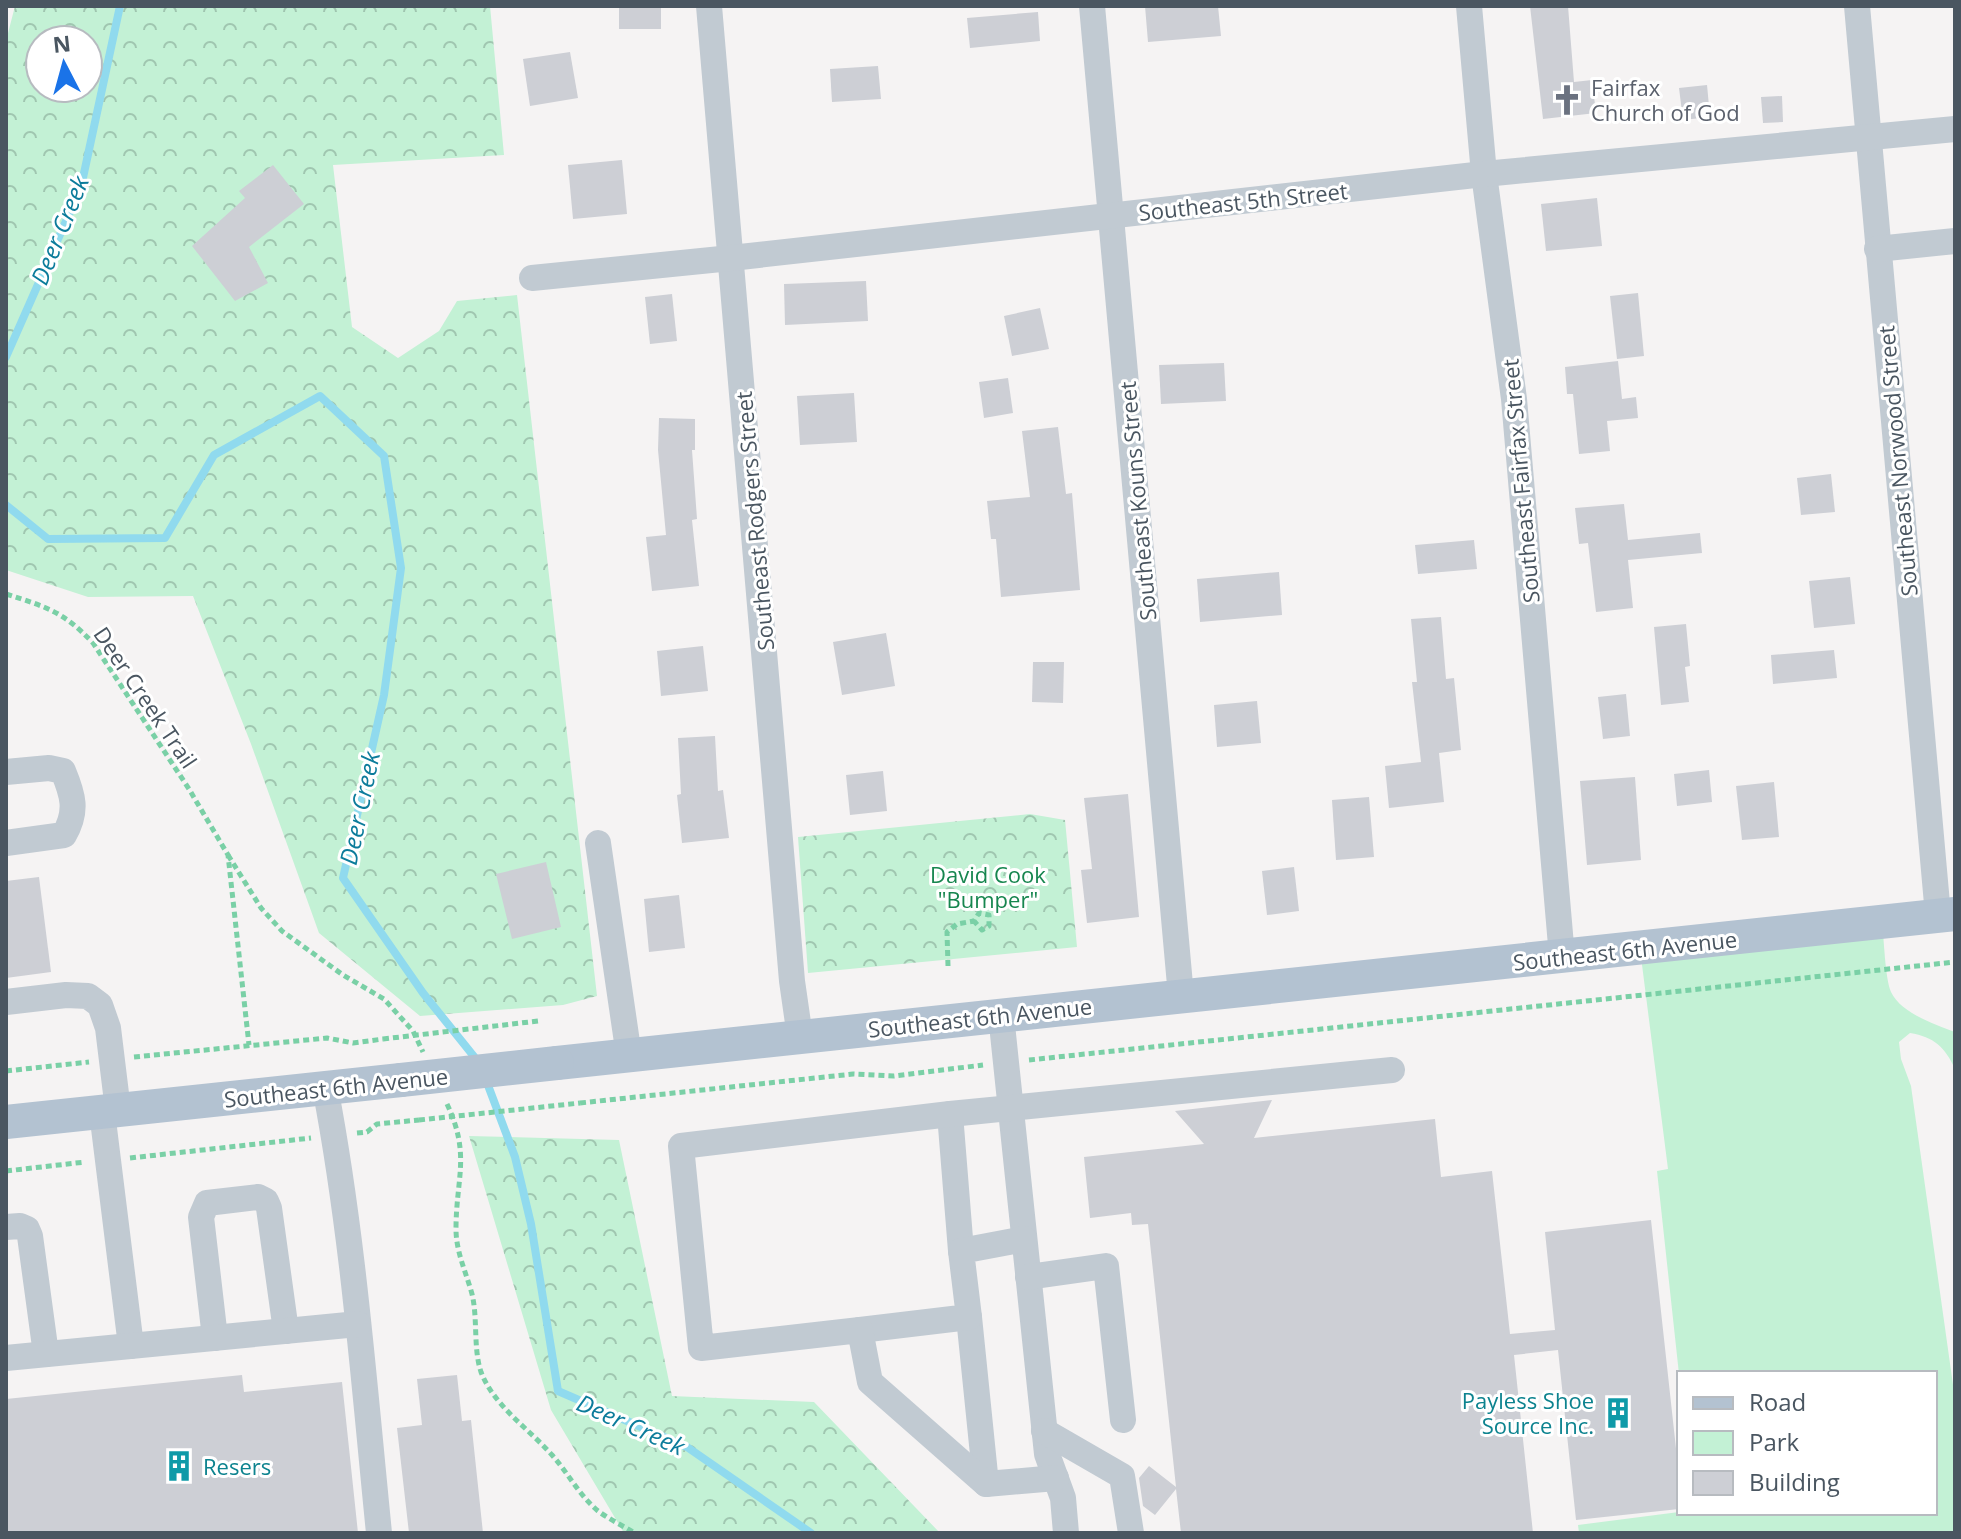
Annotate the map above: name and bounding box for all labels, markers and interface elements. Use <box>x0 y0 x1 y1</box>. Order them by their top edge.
north arrow <box>24 24 104 104</box>
text: N <box>51 27 72 59</box>
place label: Fairfax Church of God <box>1591 72 1740 127</box>
church icon: Fairfax Church of God <box>1550 83 1584 117</box>
water label: Deer Creek <box>22 169 96 289</box>
street label: Southeast 5th Street <box>1137 175 1349 227</box>
street label: Southeast Norwood Street <box>1870 324 1924 598</box>
street label: Southeast Fairfax Street <box>1494 357 1546 604</box>
street label: Southeast Kouns Street <box>1112 380 1162 622</box>
street label: Southeast Rodgers Street <box>728 390 780 652</box>
street label: Deer Creek Trail <box>88 620 204 774</box>
water label: Deer Creek <box>331 747 387 868</box>
park label: David Cook "Bumper" <box>930 859 1046 914</box>
street label: Southeast 6th Avenue <box>1512 923 1738 977</box>
street label: Southeast 6th Avenue <box>867 990 1093 1044</box>
street label: Southeast 6th Avenue <box>223 1060 449 1114</box>
legend <box>1677 1371 1937 1515</box>
place label: Payless Shoe Source Inc. <box>1462 1385 1594 1440</box>
text: Road <box>1749 1385 1806 1418</box>
water label: Deer Creek <box>572 1386 691 1463</box>
building icon: Payless Shoe Source Inc. <box>1601 1396 1635 1430</box>
text: Park <box>1749 1425 1800 1458</box>
building icon: Resers <box>162 1449 196 1483</box>
place label: Resers <box>203 1451 271 1481</box>
text: Building <box>1749 1465 1840 1498</box>

